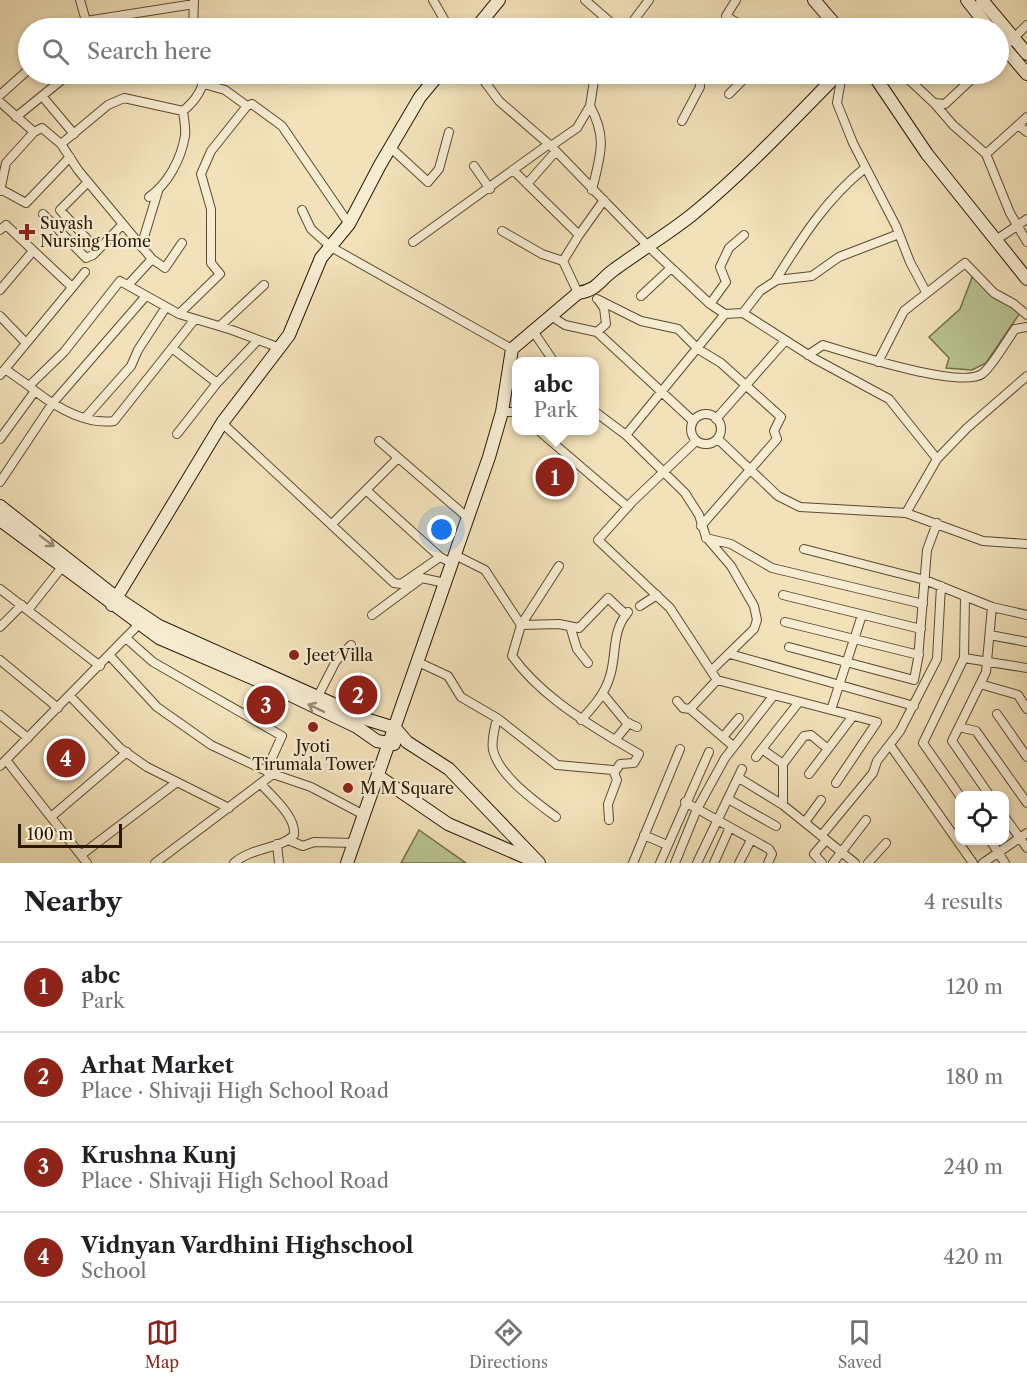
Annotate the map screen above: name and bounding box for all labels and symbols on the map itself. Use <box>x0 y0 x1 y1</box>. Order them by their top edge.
place label: Suyash Nursing Home <box>40 213 151 251</box>
marker: Suyash Nursing Home <box>18 223 36 241</box>
pin: 1 <box>536 454 574 500</box>
your location <box>427 515 456 544</box>
one-way arrow <box>38 535 54 547</box>
place label: Jeet Villa <box>303 645 374 665</box>
marker: Jeet Villa <box>287 648 301 662</box>
pin: 2 <box>338 672 378 718</box>
pin: 3 <box>246 682 286 728</box>
one-way arrow <box>308 701 326 713</box>
marker: Jyoti Tirumala Tower <box>306 720 320 734</box>
pin: 4 <box>46 736 86 780</box>
place label: Jyoti Tirumala Tower <box>252 736 374 774</box>
place label: M M Square <box>360 778 454 798</box>
marker: M M Square <box>341 781 355 795</box>
scale bar <box>18 821 122 848</box>

